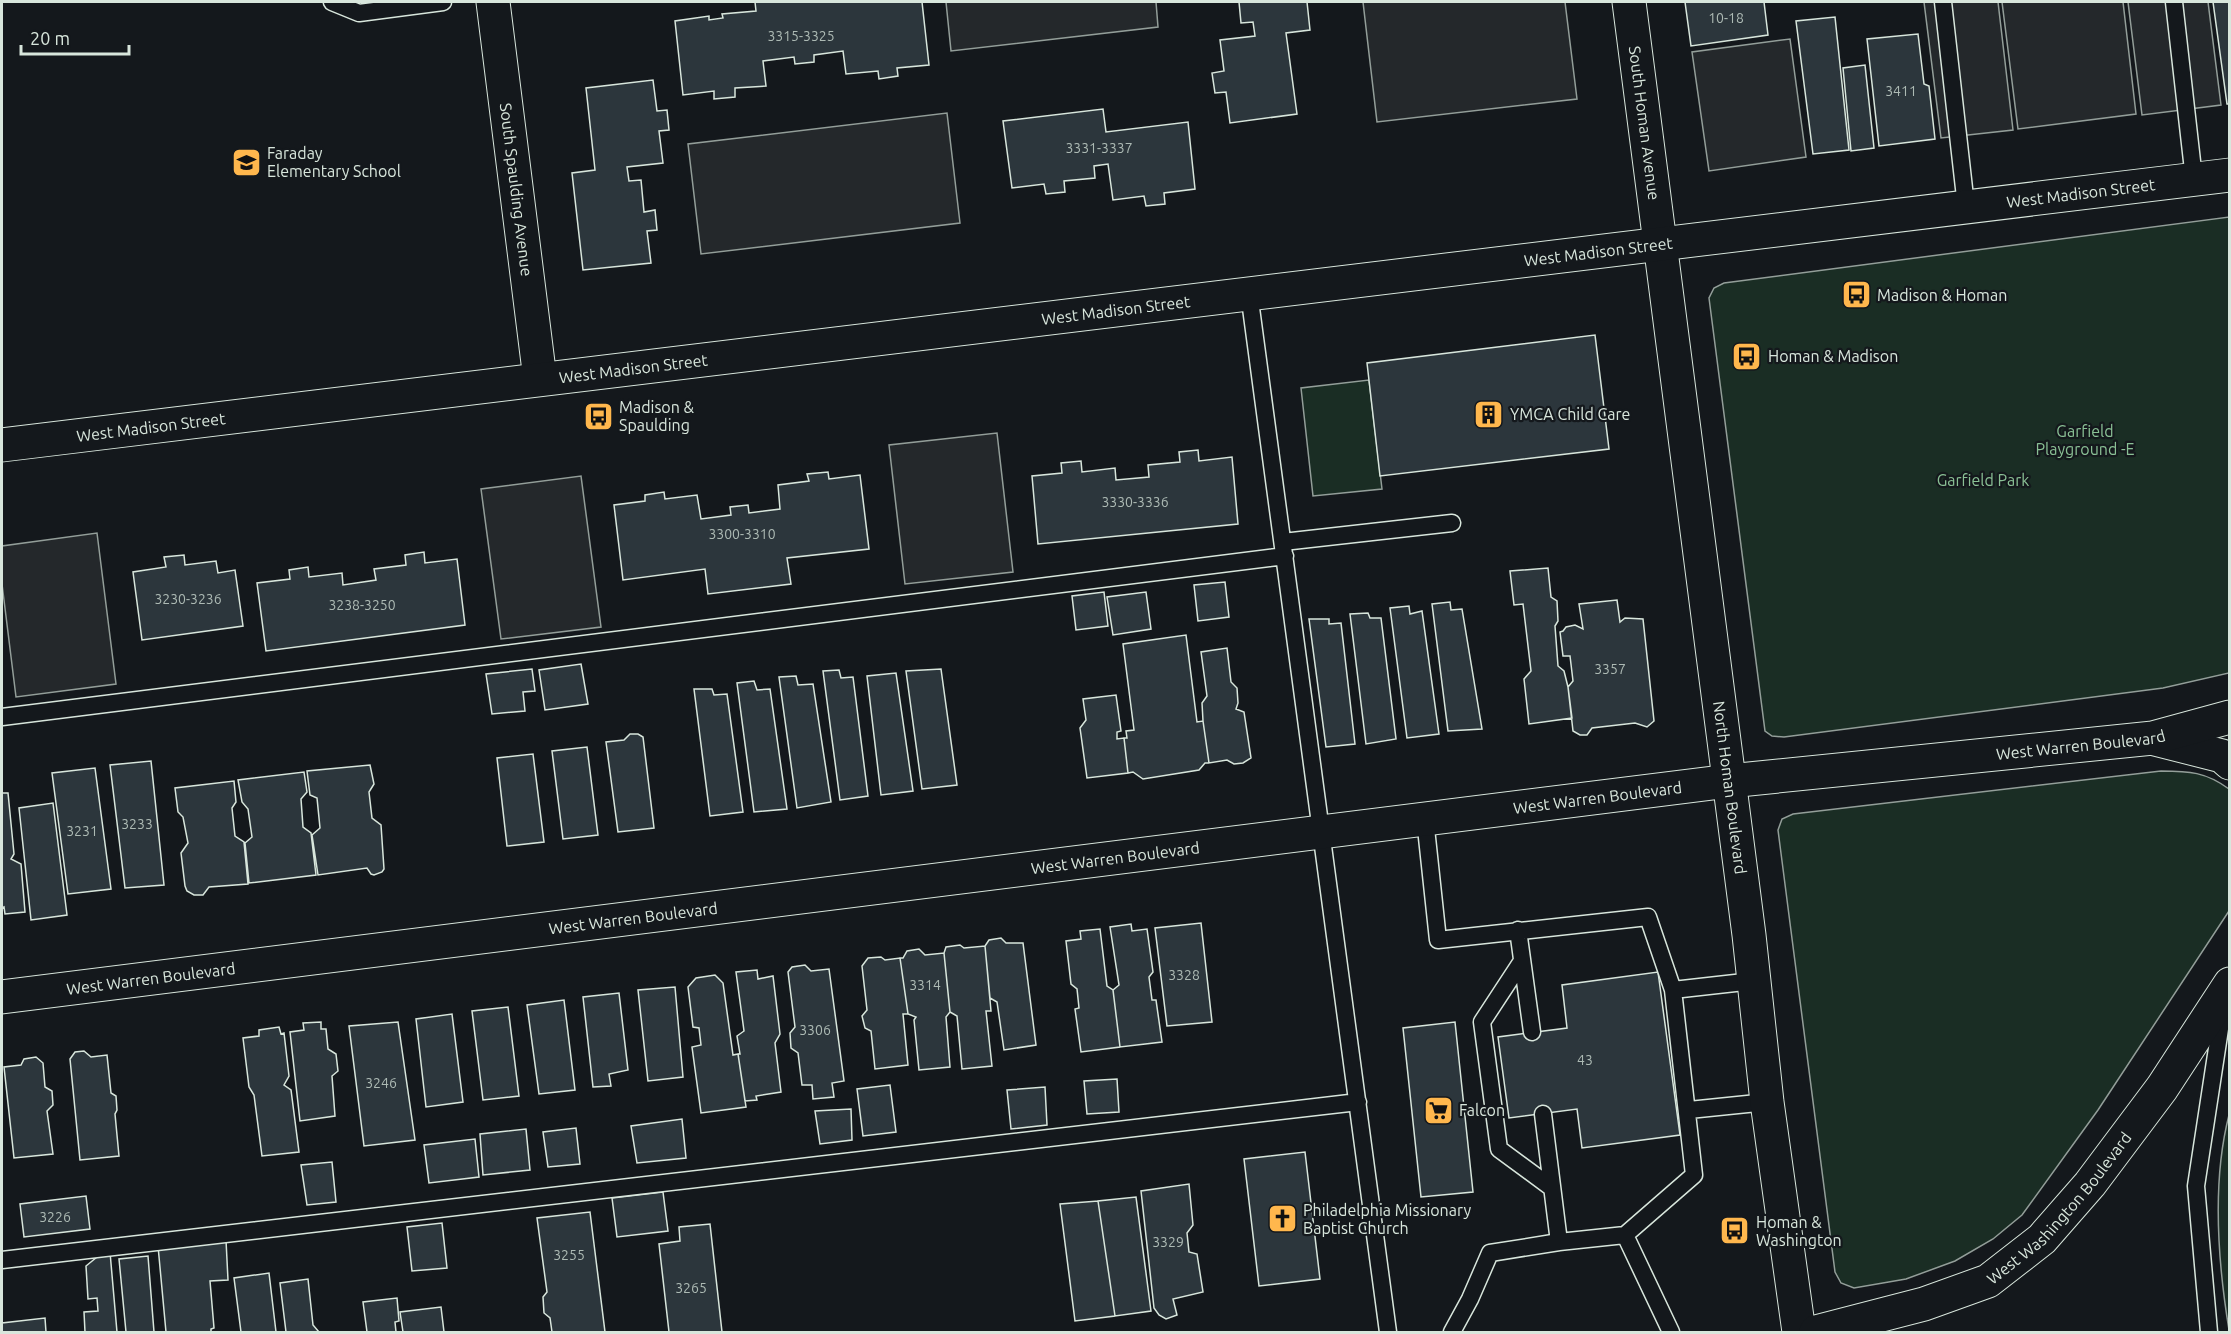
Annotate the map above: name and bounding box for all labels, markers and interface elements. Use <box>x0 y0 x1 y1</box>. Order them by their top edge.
house number: 10-18 <box>1708 10 1744 26</box>
scale bar <box>21 18 129 56</box>
text: 20 m <box>30 28 70 48</box>
house number: 3315-3325 <box>767 28 835 44</box>
street label: South Homan Avenue <box>1626 45 1663 201</box>
house number: 3411 <box>1885 83 1917 99</box>
street label: South Spaulding Avenue <box>497 102 536 277</box>
house number: 3331-3337 <box>1065 140 1133 156</box>
place label: Faraday Elementary School <box>267 144 401 180</box>
school or university icon: Faraday Elementary School <box>230 146 262 178</box>
street label: West Madison Street <box>2005 175 2157 211</box>
street label: West Madison Street <box>1523 234 1674 269</box>
bus stop icon: Madison & Homan <box>1840 279 1872 311</box>
place label: Madison & Homan <box>1877 286 2007 304</box>
street label: West Madison Street <box>1041 292 1192 328</box>
bus stop icon: Homan & Madison <box>1731 340 1763 372</box>
place label: Homan & Madison <box>1768 347 1898 365</box>
street label: West Madison Street <box>558 350 709 386</box>
place label: Madison & Spaulding <box>619 398 694 434</box>
building icon: YMCA Child Care <box>1473 398 1505 430</box>
bus stop icon: Madison & Spaulding <box>582 400 614 432</box>
place label: YMCA Child Care <box>1510 405 1630 423</box>
street label: West Madison Street <box>76 409 227 445</box>
park label: Garfield Playground -E <box>2035 422 2135 458</box>
park label: Garfield Park <box>1937 471 2029 489</box>
house number: 3330-3336 <box>1101 494 1169 510</box>
house number: 3300-3310 <box>708 526 776 542</box>
house number: 3230-3236 <box>154 591 222 607</box>
house number: 3238-3250 <box>328 597 396 613</box>
house number: 3357 <box>1594 661 1626 677</box>
street label: North Homan Boulevard <box>1710 700 1750 875</box>
street label: West Warren Boulevard <box>1995 726 2167 763</box>
street label: West Warren Boulevard <box>1512 778 1683 817</box>
house number: 3233 <box>121 816 153 832</box>
house number: 3231 <box>66 823 98 839</box>
street label: West Warren Boulevard <box>1030 838 1201 877</box>
street label: West Warren Boulevard <box>548 899 719 938</box>
street label: West Warren Boulevard <box>65 959 236 998</box>
house number: 3328 <box>1168 967 1200 983</box>
house number: 3314 <box>909 977 941 993</box>
house number: 3306 <box>799 1022 831 1038</box>
house number: 43 <box>1577 1052 1593 1068</box>
house number: 3246 <box>365 1075 397 1091</box>
supermarket icon: Falcon <box>1422 1094 1454 1126</box>
place label: Falcon <box>1459 1101 1505 1119</box>
street label: West Washington Boulevard <box>1983 1129 2135 1288</box>
place label: Philadelphia Missionary Baptist Church <box>1303 1201 1471 1237</box>
church icon: Philadelphia Missionary Baptist Church <box>1266 1203 1298 1235</box>
house number: 3226 <box>39 1209 71 1225</box>
place label: Homan & Washington <box>1756 1213 1842 1249</box>
bus stop icon: Homan & Washington <box>1719 1215 1751 1247</box>
house number: 3329 <box>1152 1234 1184 1250</box>
house number: 3255 <box>553 1247 585 1263</box>
house number: 3265 <box>675 1280 707 1296</box>

